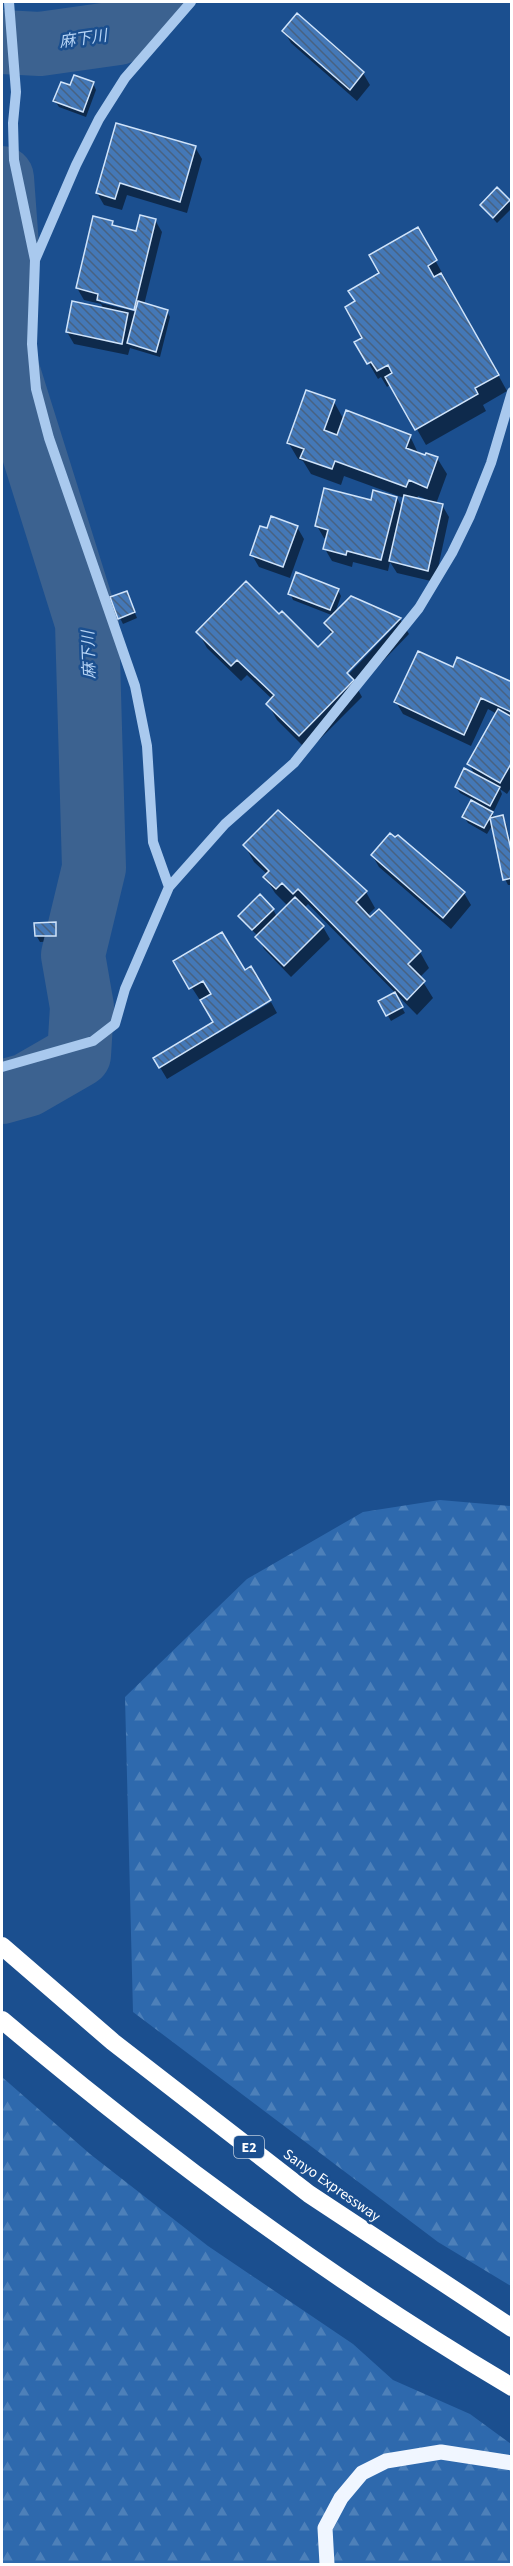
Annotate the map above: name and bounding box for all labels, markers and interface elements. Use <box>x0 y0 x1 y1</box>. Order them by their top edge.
water label: 麻下川 <box>58 24 110 53</box>
water label: 麻下川 <box>77 629 101 679</box>
road number: E2 <box>234 2136 264 2158</box>
street label: Sanyo Expressway <box>279 2144 385 2227</box>

